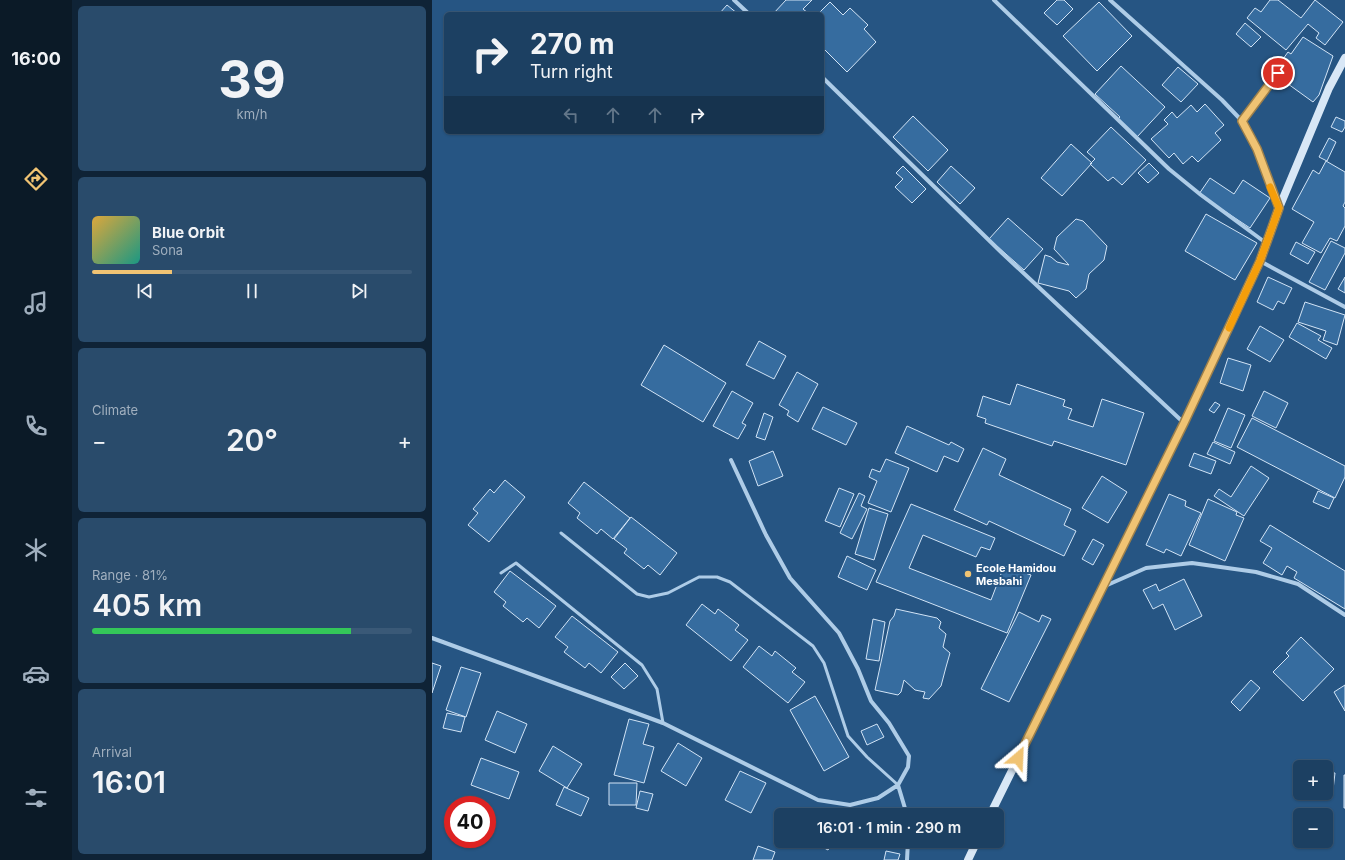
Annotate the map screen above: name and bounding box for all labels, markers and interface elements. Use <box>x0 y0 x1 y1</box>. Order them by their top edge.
text: 270 m <box>530 27 615 61</box>
icon: right <box>464 28 516 80</box>
text: 16:00 <box>11 48 61 69</box>
text: 39 <box>218 48 286 111</box>
pin <box>1261 56 1295 90</box>
text: Turn right <box>530 61 613 82</box>
icon: arrive <box>1267 62 1289 84</box>
icon: left <box>560 104 582 126</box>
icon: ahead <box>602 104 624 126</box>
icon: ahead <box>644 104 666 126</box>
icon: right <box>686 104 708 126</box>
text: km/h <box>237 106 267 122</box>
icon: directions <box>22 165 50 193</box>
text: Blue Orbit <box>152 223 225 242</box>
text: Sona <box>152 242 183 258</box>
icon: previous <box>134 280 156 302</box>
icon: pause <box>241 280 263 302</box>
icon: next <box>348 280 370 302</box>
icon: music <box>22 289 50 317</box>
text: Climate <box>92 402 138 418</box>
icon: phone <box>22 412 50 440</box>
text: 20° <box>226 422 278 458</box>
text: − <box>92 428 107 454</box>
text: + <box>397 428 412 454</box>
icon: climate <box>22 536 50 564</box>
place label: Ecole Hamidou Mesbahi <box>976 561 1056 588</box>
text: Range · 81% <box>92 567 168 583</box>
marker: Ecole Hamidou Mesbahi <box>963 569 973 579</box>
text: 405 km <box>92 587 202 623</box>
icon: car <box>22 660 50 688</box>
position arrow <box>997 737 1039 779</box>
text: Arrival <box>92 744 132 760</box>
map controls <box>1293 760 1333 848</box>
button: + <box>1293 760 1333 800</box>
text: 16:01 <box>92 764 166 800</box>
icon: filters <box>22 784 50 812</box>
speed limit sign: 40 <box>444 796 496 848</box>
button: − <box>1293 808 1333 848</box>
text: 16:01 · 1 min · 290 m <box>817 818 961 837</box>

